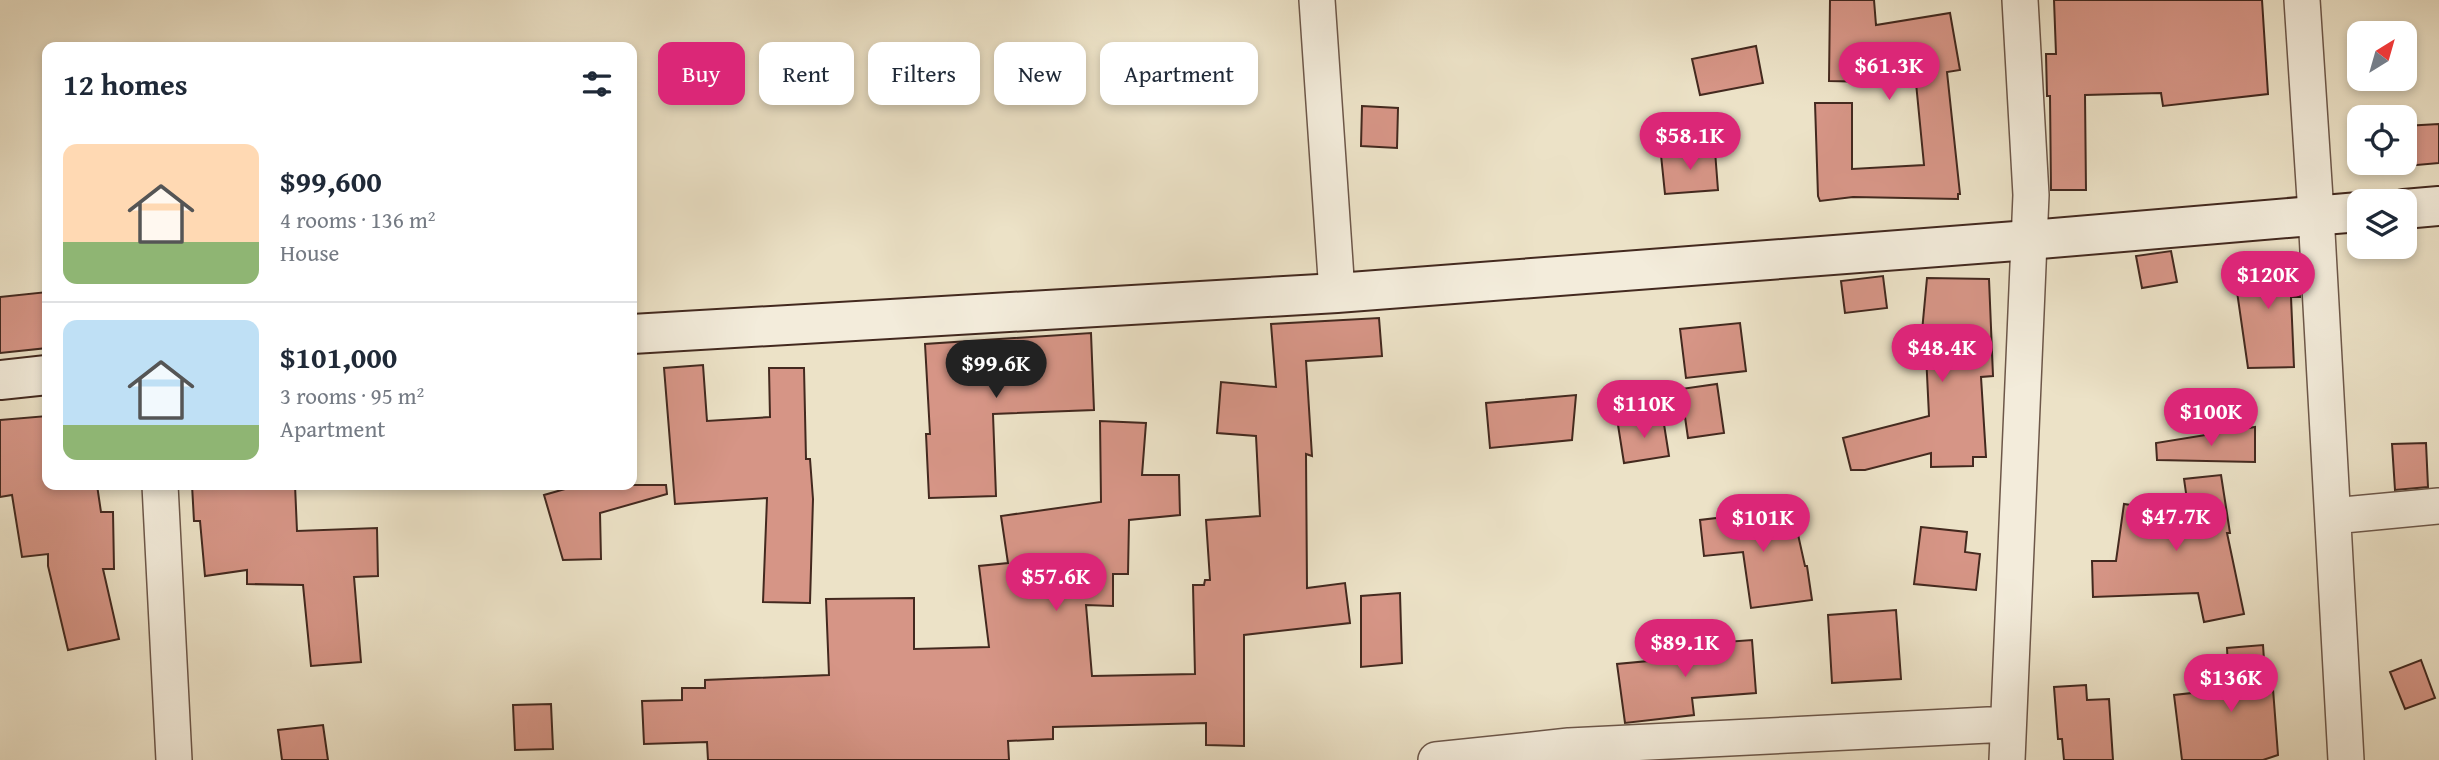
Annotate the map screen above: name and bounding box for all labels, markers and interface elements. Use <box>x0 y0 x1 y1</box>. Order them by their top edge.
north arrow <box>2347 21 2417 91</box>
map controls <box>2347 21 2417 259</box>
chip: Buy <box>658 42 745 105</box>
chip: Rent <box>759 42 854 105</box>
chip: Filters <box>868 42 980 105</box>
chip: New <box>994 42 1086 105</box>
chip: Apartment <box>1100 42 1258 105</box>
pin: $61.3K <box>1832 42 1946 102</box>
text: $61.3K <box>1855 48 1923 81</box>
text: 12 homes <box>63 62 188 106</box>
icon: filters <box>578 65 616 103</box>
button: locate <box>2347 105 2417 175</box>
pin: $58.1K <box>1633 113 1747 172</box>
text: $58.1K <box>1656 118 1724 151</box>
text: $99,600 <box>280 159 382 203</box>
icon: home <box>119 172 203 256</box>
button: layers <box>2347 189 2417 259</box>
text: 4 rooms · 136 m² <box>280 203 435 236</box>
text: House <box>280 236 339 269</box>
pin: $120K <box>2219 252 2317 311</box>
text: $120K <box>2237 257 2299 290</box>
pin: $48.4K <box>1885 324 1999 384</box>
text: $48.4K <box>1908 330 1976 363</box>
text: $101,000 <box>280 335 397 379</box>
pin: $99.6K <box>939 340 1053 400</box>
text: $99.6K <box>962 346 1030 379</box>
icon: home <box>119 348 203 432</box>
text: 3 rooms · 95 m² <box>280 379 424 412</box>
pin: $110K <box>1595 380 1693 440</box>
text: $110K <box>1613 386 1675 419</box>
pin: $100K <box>2162 388 2260 448</box>
text: $100K <box>2180 394 2242 427</box>
text: Apartment <box>280 412 385 445</box>
pin: $101K <box>1714 494 1812 554</box>
pin: $47.7K <box>2119 494 2233 553</box>
text: $47.7K <box>2142 499 2210 532</box>
text: $101K <box>1732 500 1794 533</box>
pin: $57.6K <box>999 554 1113 613</box>
text: $57.6K <box>1022 559 1090 592</box>
pin: $89.1K <box>1628 620 1742 679</box>
text: $89.1K <box>1651 625 1719 658</box>
pin: $136K <box>2182 654 2280 714</box>
text: $136K <box>2200 660 2262 693</box>

